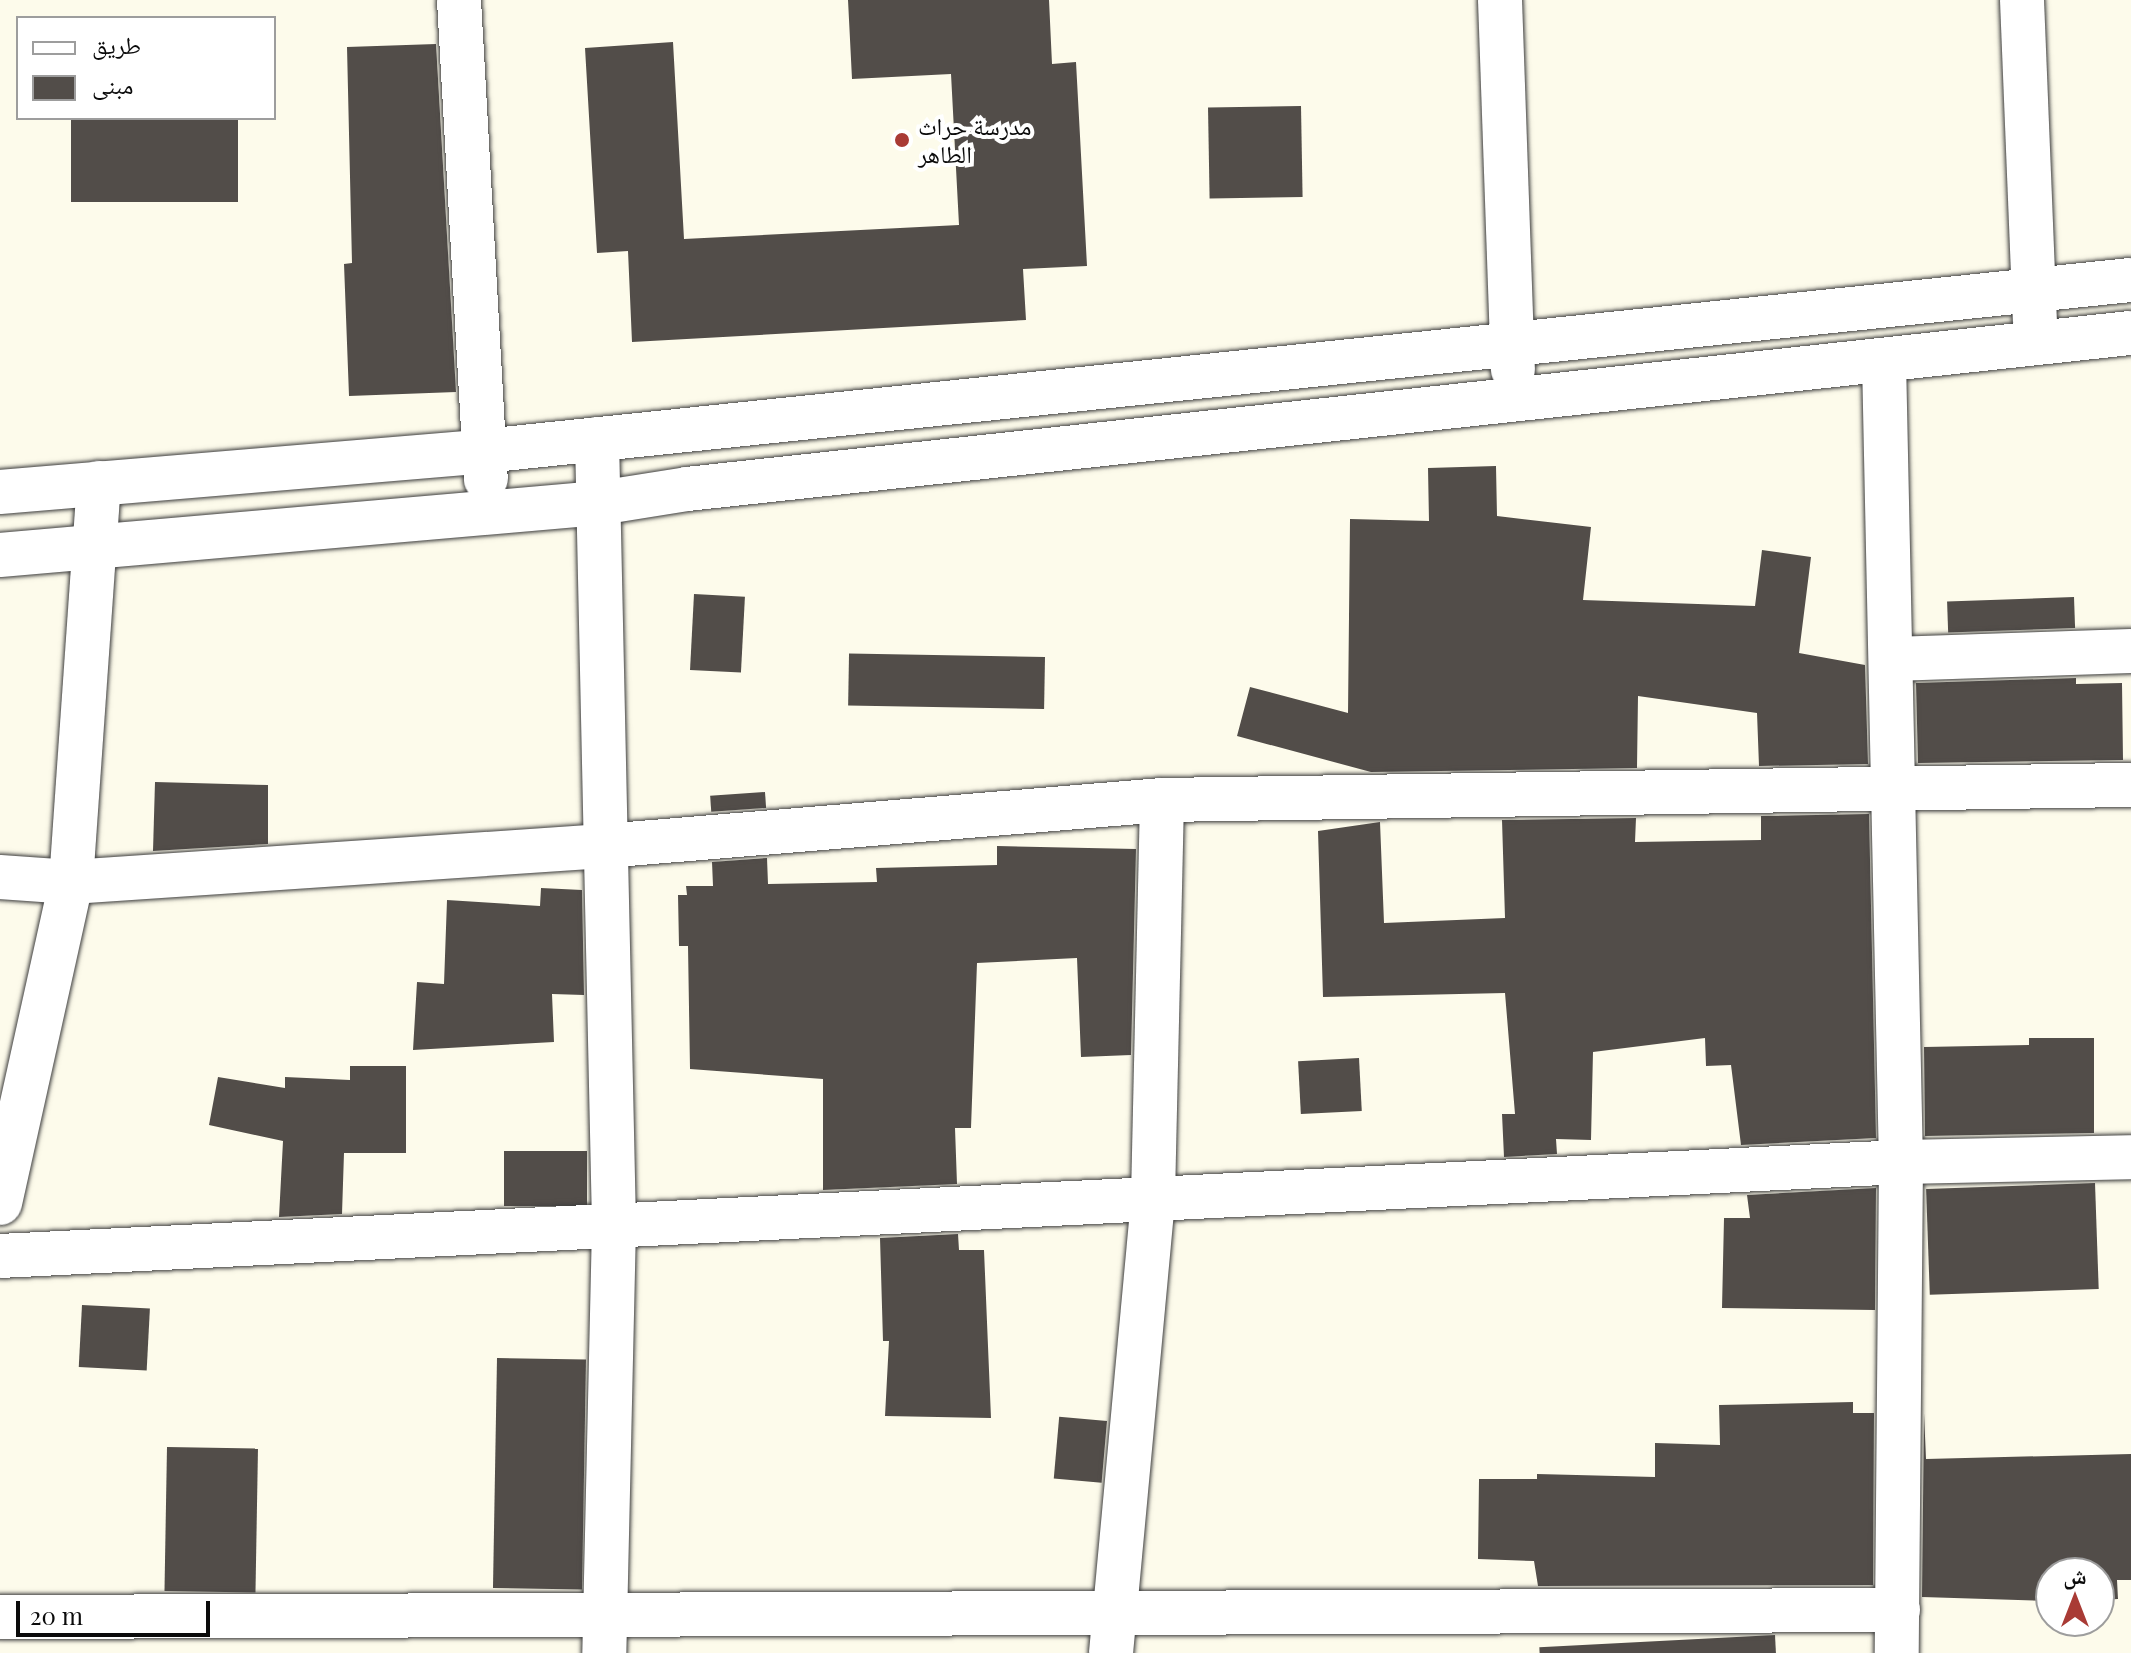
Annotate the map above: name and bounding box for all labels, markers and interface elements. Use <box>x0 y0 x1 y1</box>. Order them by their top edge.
legend <box>16 16 276 120</box>
text: طريق <box>92 28 141 60</box>
text: مبنى <box>92 68 133 100</box>
place label: مدرسة حراث الطاهر <box>918 112 1031 168</box>
marker: مدرسة حراث الطاهر <box>893 131 911 149</box>
north arrow <box>2035 1557 2115 1637</box>
text: ش <box>2063 1560 2087 1590</box>
scale bar <box>20 1585 214 1635</box>
text: 20 m <box>30 1599 83 1631</box>

